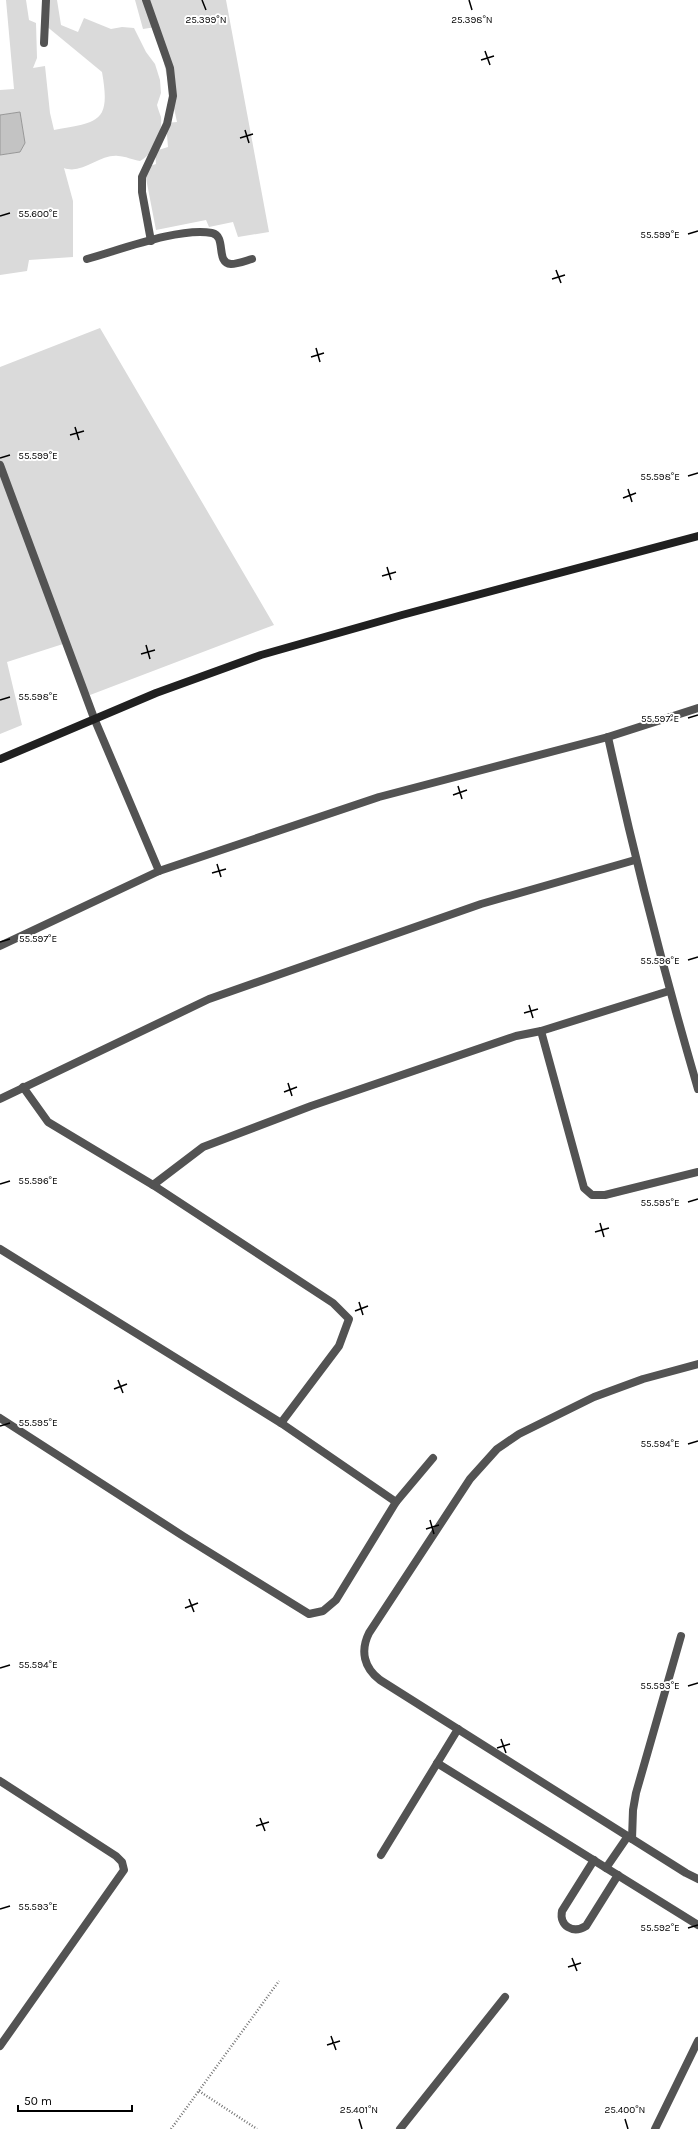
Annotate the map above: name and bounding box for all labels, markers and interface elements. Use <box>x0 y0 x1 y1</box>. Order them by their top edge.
text: 25.399°N <box>186 14 226 26</box>
text: 25.398°N <box>451 14 493 26</box>
text: 55.600°E <box>18 208 58 220</box>
text: 55.599°E <box>640 229 680 241</box>
text: 55.599°E <box>18 450 58 462</box>
text: 55.598°E <box>640 471 680 483</box>
text: 55.598°E <box>18 691 58 703</box>
text: 55.597°E <box>641 713 679 725</box>
text: 55.597°E <box>19 933 57 945</box>
text: 55.596°E <box>640 955 680 967</box>
text: 55.596°E <box>18 1175 58 1187</box>
text: 55.595°E <box>640 1197 680 1209</box>
text: 55.595°E <box>18 1417 58 1429</box>
text: 55.594°E <box>640 1438 680 1450</box>
text: 55.594°E <box>18 1659 58 1671</box>
text: 55.593°E <box>640 1680 680 1692</box>
text: 55.593°E <box>18 1901 58 1913</box>
text: 55.592°E <box>640 1922 680 1934</box>
scale bar <box>18 2087 132 2113</box>
text: 50 m <box>24 2094 52 2108</box>
text: 25.401°N <box>340 2104 378 2116</box>
text: 25.400°N <box>605 2104 645 2116</box>

